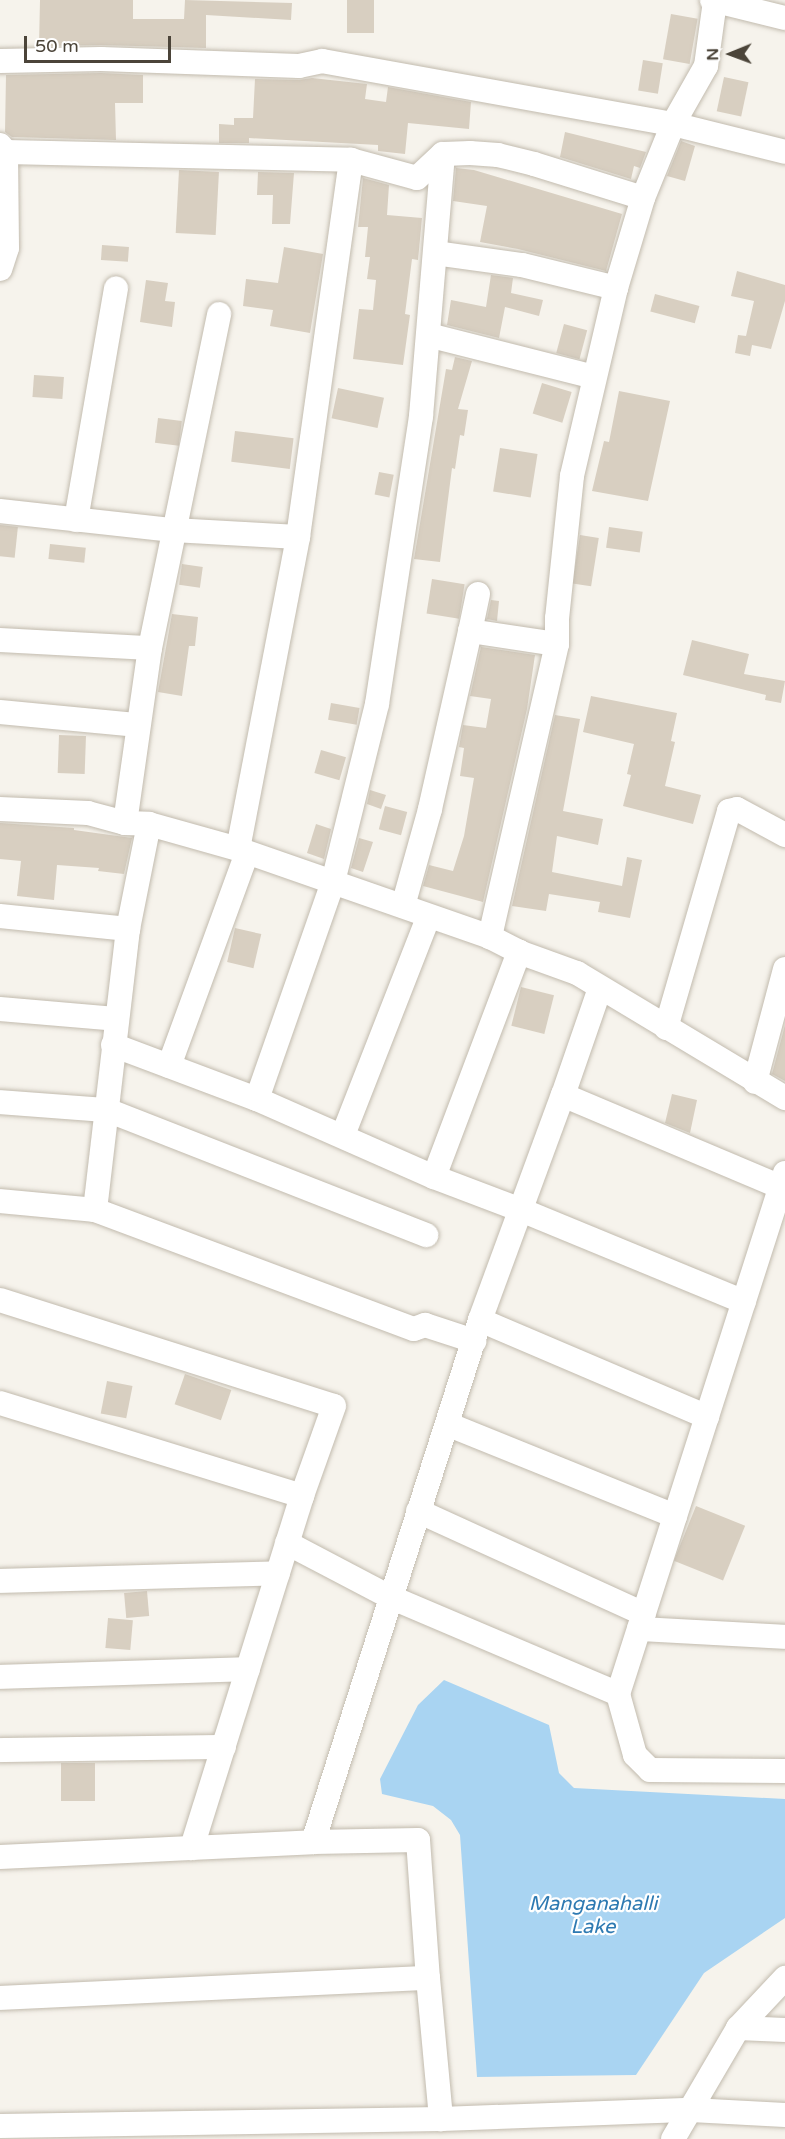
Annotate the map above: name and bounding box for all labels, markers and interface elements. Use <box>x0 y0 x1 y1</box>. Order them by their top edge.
scale bar <box>27 24 174 62</box>
north arrow <box>701 24 761 84</box>
text: 50 m <box>35 35 79 57</box>
text: N <box>703 48 723 61</box>
water label: Manganahalli Lake <box>529 1892 657 1939</box>

